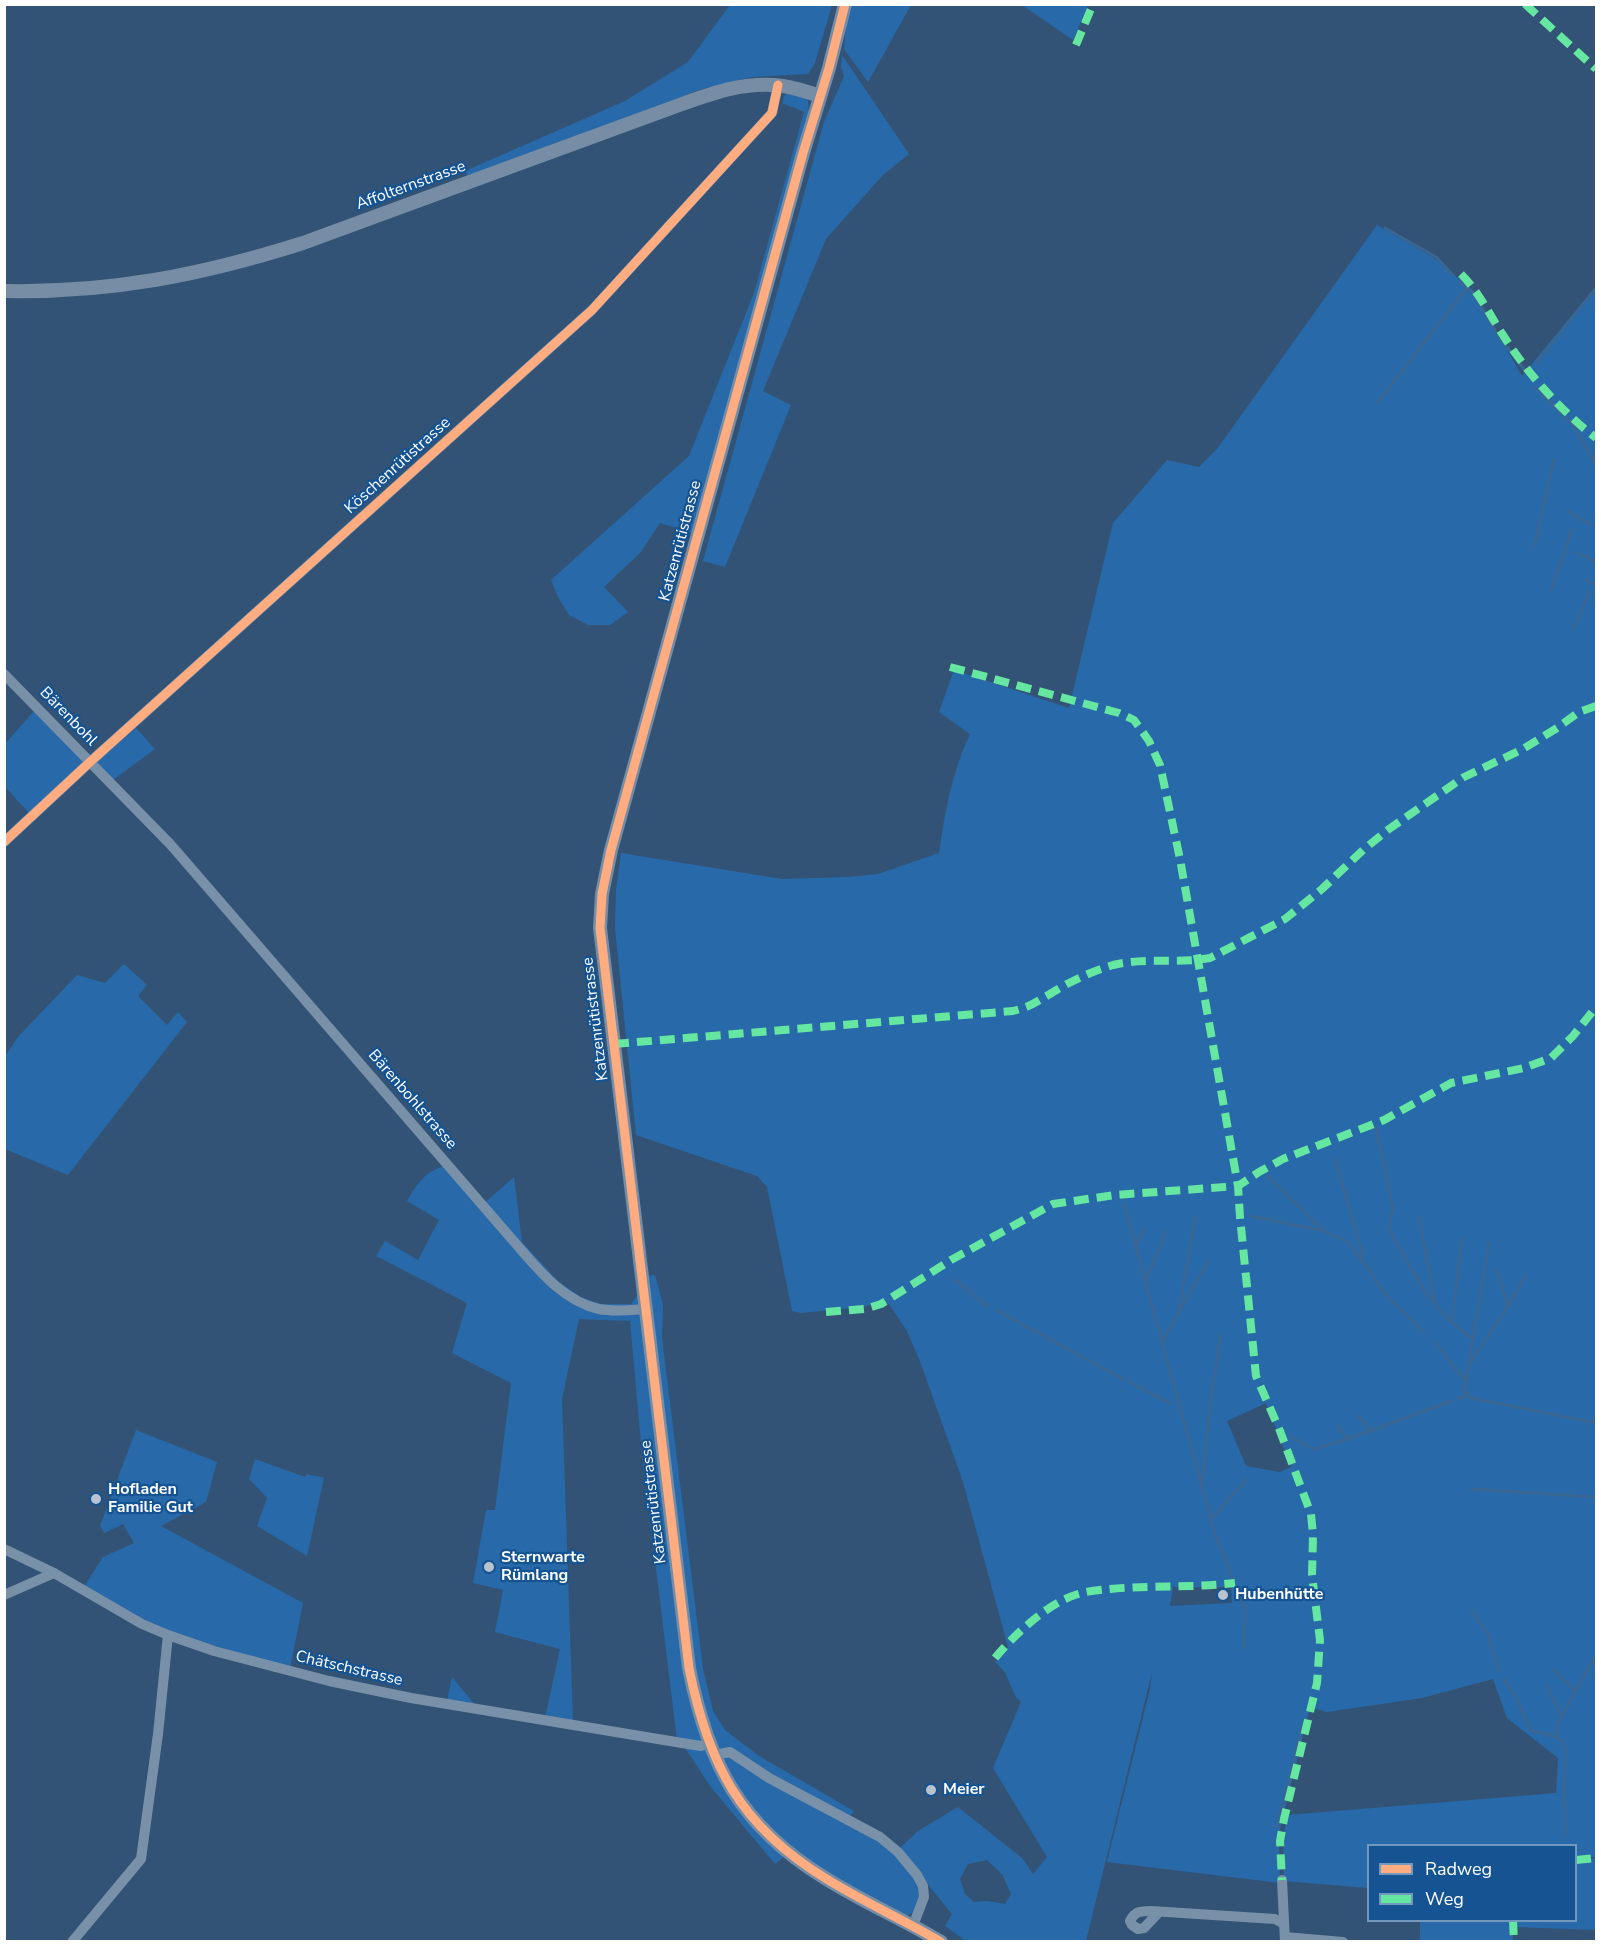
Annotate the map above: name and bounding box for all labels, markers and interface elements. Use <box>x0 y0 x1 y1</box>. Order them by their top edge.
street label: Affolternstrasse <box>354 157 468 215</box>
street label: Köschenrütistrasse <box>341 413 455 519</box>
street label: Katzenrütistrasse <box>656 479 706 603</box>
street label: Bärenbohl <box>35 684 101 750</box>
street label: Katzenrütistrasse <box>579 956 613 1082</box>
street label: Bärenbohlstrasse <box>364 1046 460 1154</box>
street label: Katzenrütistrasse <box>637 1439 671 1565</box>
place label: Hofladen Familie Gut <box>108 1480 193 1518</box>
marker: Hofladen Familie Gut <box>89 1492 103 1506</box>
place label: Sternwarte Rümlang <box>501 1548 585 1586</box>
marker: Sternwarte Rümlang <box>482 1560 496 1574</box>
place label: Hubenhütte <box>1235 1585 1323 1605</box>
marker: Hubenhütte <box>1216 1588 1230 1602</box>
street label: Chätschstrasse <box>294 1647 404 1691</box>
place label: Meier <box>943 1780 985 1800</box>
marker: Meier <box>924 1783 938 1797</box>
legend <box>1367 1844 1577 1922</box>
text: Radweg <box>1425 1857 1492 1881</box>
text: Weg <box>1425 1887 1464 1911</box>

